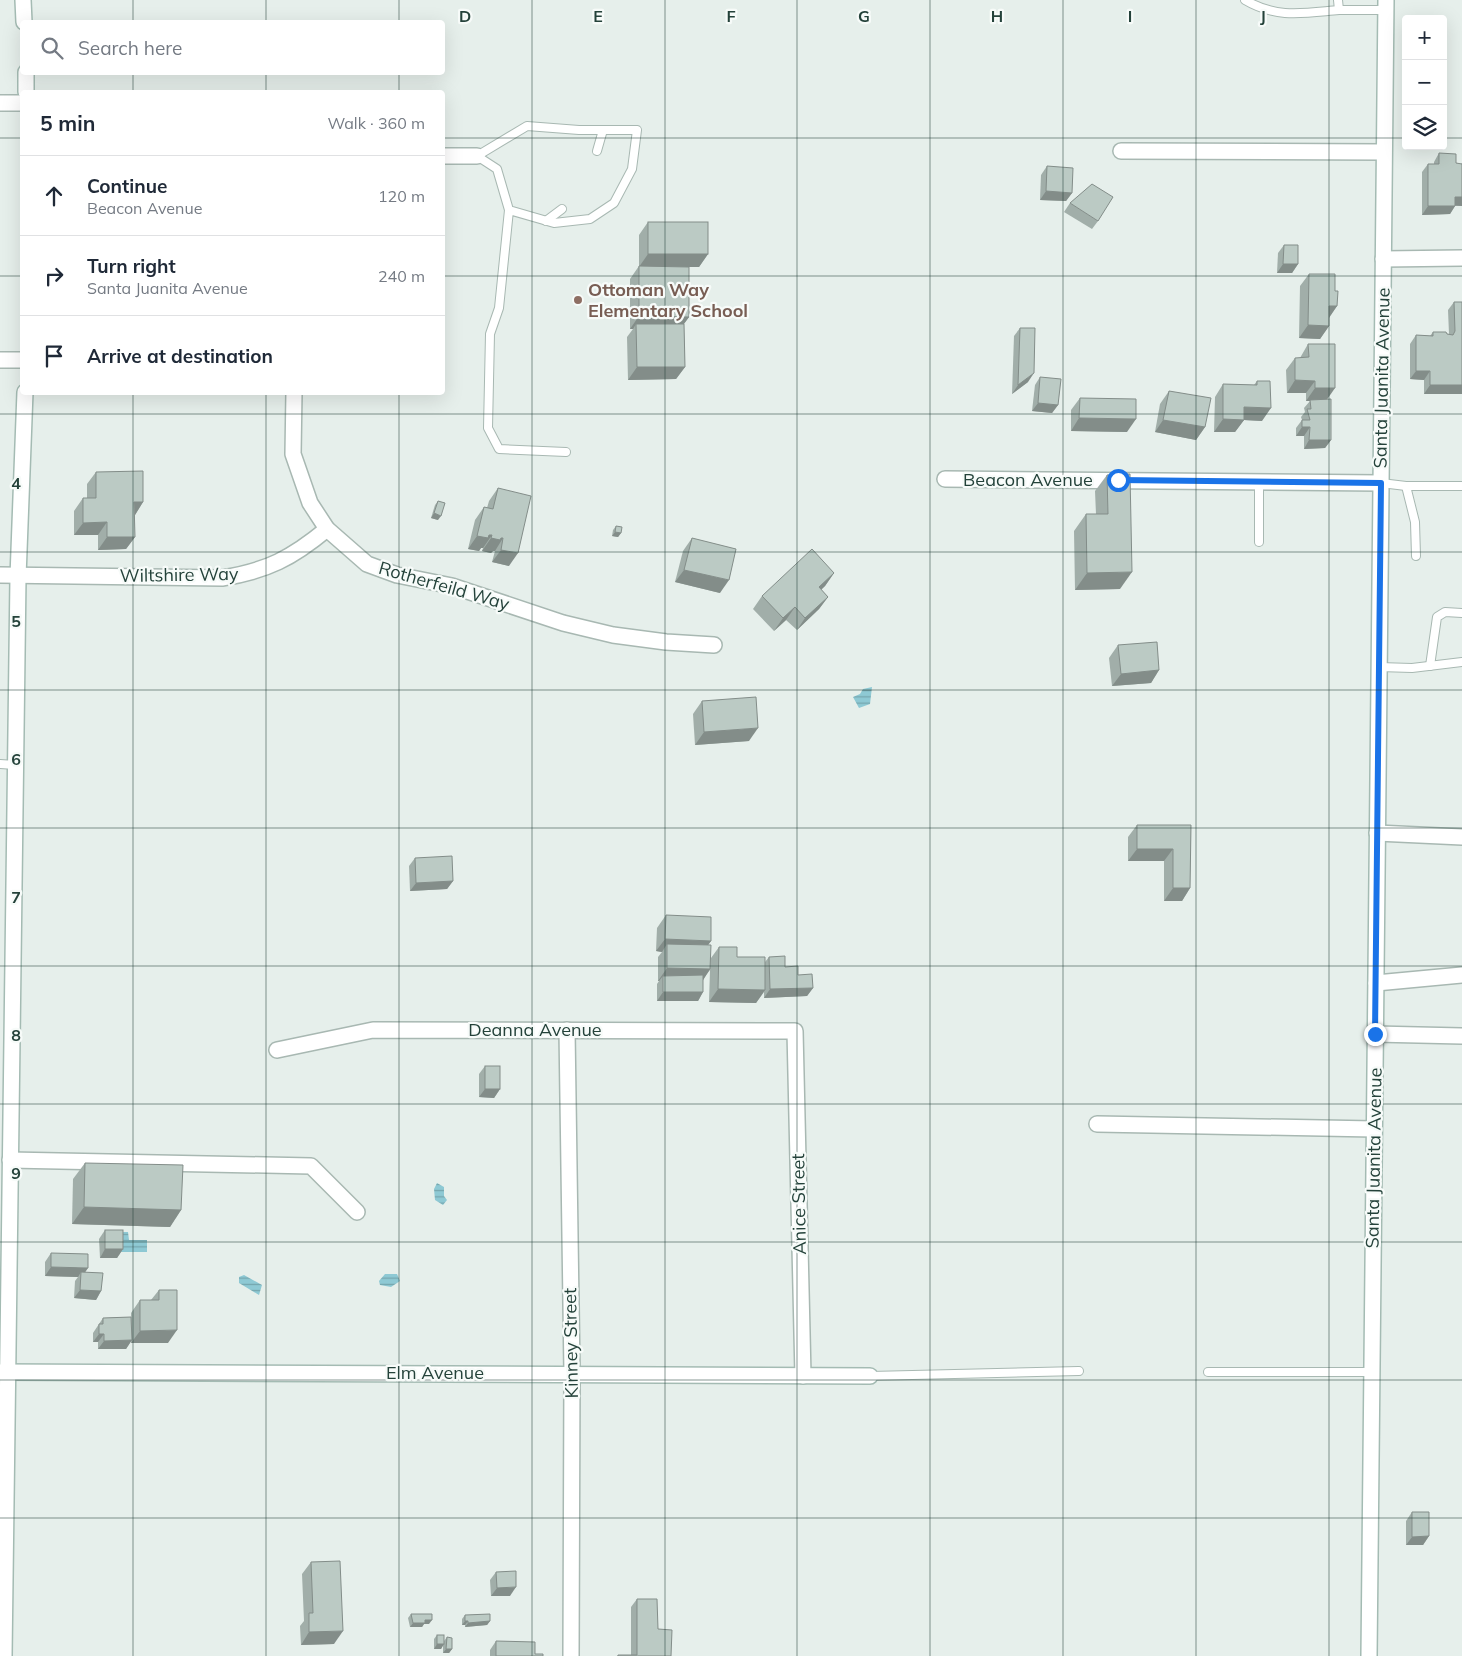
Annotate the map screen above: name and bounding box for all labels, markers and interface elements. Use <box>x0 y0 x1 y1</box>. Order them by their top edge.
text: D <box>459 6 471 26</box>
text: E <box>593 6 603 26</box>
text: F <box>726 6 736 26</box>
text: G <box>858 6 870 26</box>
text: H <box>991 6 1003 26</box>
text: I <box>1128 6 1132 26</box>
text: J <box>1260 6 1266 26</box>
map controls <box>1402 15 1447 150</box>
button: + <box>1402 15 1447 60</box>
search box <box>20 20 445 75</box>
icon: search <box>38 34 66 62</box>
text: Search here <box>78 36 182 60</box>
button: − <box>1402 60 1447 105</box>
button: layers <box>1402 105 1447 150</box>
text: 5 min <box>40 110 95 136</box>
text: Walk · 360 m <box>327 113 425 133</box>
text: Continue <box>87 174 167 198</box>
icon: ahead <box>40 182 68 210</box>
text: 120 m <box>378 186 425 206</box>
text: Beacon Avenue <box>87 198 202 218</box>
text: Turn right <box>87 254 176 278</box>
icon: right <box>40 262 68 290</box>
text: 240 m <box>378 266 425 286</box>
text: Santa Juanita Avenue <box>87 278 248 298</box>
place label: Ottoman Way Elementary School <box>588 278 748 322</box>
street label: Santa Juanita Avenue <box>1368 287 1395 469</box>
marker: Ottoman Way Elementary School <box>572 294 584 306</box>
icon: arrive <box>40 342 68 370</box>
text: Arrive at destination <box>87 344 273 368</box>
street label: Beacon Avenue <box>963 468 1093 491</box>
route start <box>1107 469 1130 492</box>
text: 4 <box>11 473 21 493</box>
street label: Rotherfeild Way <box>376 556 513 615</box>
street label: Wiltshire Way <box>119 562 239 587</box>
text: 5 <box>11 611 21 631</box>
text: 6 <box>11 749 21 769</box>
text: 7 <box>11 887 21 907</box>
street label: Deanna Avenue <box>468 1018 602 1041</box>
route end <box>1364 1023 1387 1046</box>
text: 8 <box>11 1025 21 1045</box>
street label: Santa Juanita Avenue <box>1360 1067 1387 1249</box>
street label: Anice Street <box>786 1153 811 1255</box>
text: 9 <box>11 1163 21 1183</box>
street label: Kinney Street <box>558 1288 583 1398</box>
street label: Elm Avenue <box>386 1361 484 1384</box>

